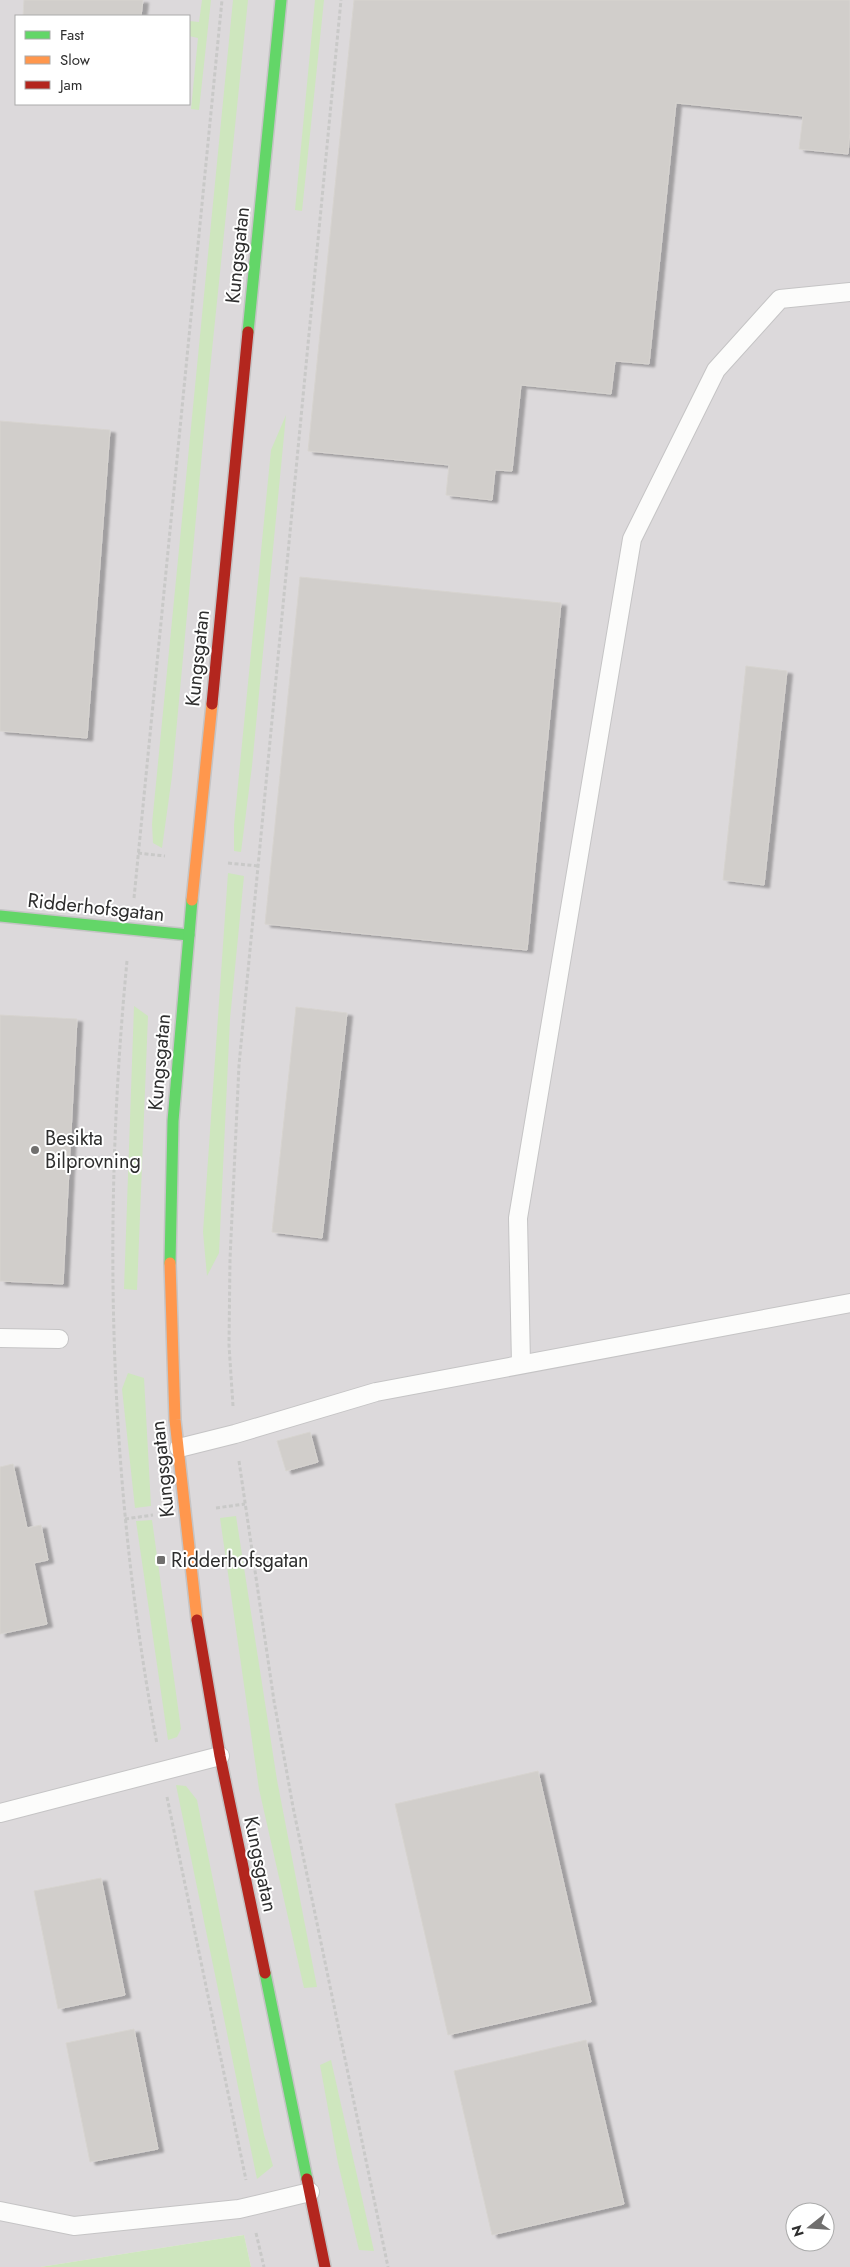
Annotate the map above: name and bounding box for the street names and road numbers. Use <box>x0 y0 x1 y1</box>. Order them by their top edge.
street label: Kungsgatan <box>218 205 257 305</box>
street label: Kungsgatan <box>178 608 217 708</box>
street label: Ridderhofsgatan <box>26 886 166 929</box>
street label: Kungsgatan <box>141 1012 178 1112</box>
street label: Kungsgatan <box>143 1419 182 1519</box>
street label: Kungsgatan <box>236 1814 285 1915</box>

